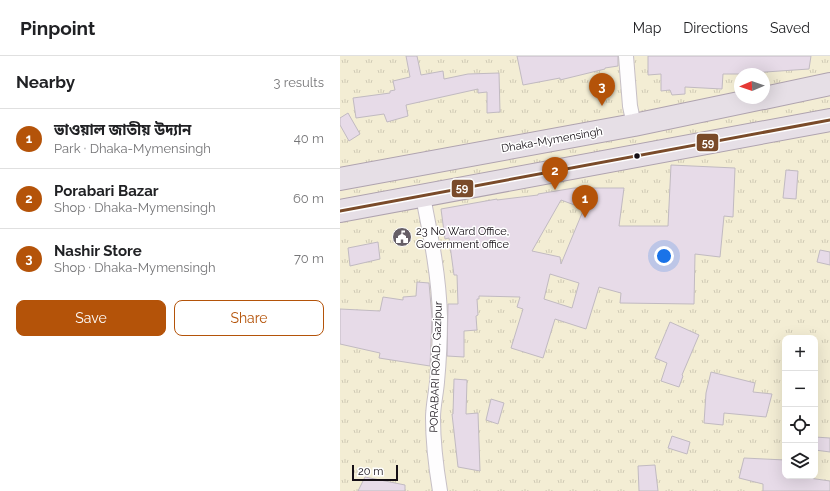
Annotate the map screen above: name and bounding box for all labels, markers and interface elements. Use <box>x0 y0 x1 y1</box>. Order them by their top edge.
text: Pinpoint <box>20 17 95 39</box>
text: Map <box>633 20 661 36</box>
text: Directions <box>683 20 748 36</box>
text: Saved <box>770 20 810 36</box>
north arrow <box>734 68 770 104</box>
text: Nearby <box>16 72 75 92</box>
pin: 3 <box>589 73 615 106</box>
text: 3 results <box>274 75 324 90</box>
text: ভাওয়াল জাতীয় উদ্যান <box>54 121 191 139</box>
street label: Dhaka-Mymensingh <box>500 125 604 155</box>
text: 1 <box>26 131 32 146</box>
text: 40 m <box>294 131 324 146</box>
line badge: 59 <box>696 133 719 152</box>
text: 59 <box>702 137 715 150</box>
text: Park · Dhaka-Mymensingh <box>54 141 211 156</box>
unlabelled marker <box>632 151 642 161</box>
pin: 2 <box>542 157 568 190</box>
line badge: 59 <box>451 179 474 198</box>
text: Porabari Bazar <box>54 182 159 200</box>
text: 59 <box>456 182 469 195</box>
pin: 1 <box>572 185 598 218</box>
text: 2 <box>25 191 33 206</box>
text: 60 m <box>293 191 324 206</box>
text: Shop · Dhaka-Mymensingh <box>54 200 216 215</box>
place label: 23 No Ward Office, Government office <box>416 225 510 251</box>
public building icon: 23 No Ward Office, Government office <box>391 226 413 248</box>
text: Nashir Store <box>54 242 142 260</box>
your location <box>654 246 674 266</box>
text: 3 <box>25 251 33 266</box>
text: 70 m <box>294 251 324 266</box>
text: Shop · Dhaka-Mymensingh <box>54 260 216 275</box>
button: Save <box>16 300 166 336</box>
button: Share <box>174 300 324 336</box>
street label: PORABARI ROAD, Gazipur <box>427 301 445 433</box>
map controls <box>782 335 818 479</box>
button: + <box>782 335 818 371</box>
button: − <box>782 371 818 407</box>
button: locate <box>782 407 818 443</box>
button: layers <box>782 443 818 479</box>
scale bar <box>352 463 398 482</box>
text: 20 m <box>358 465 383 478</box>

